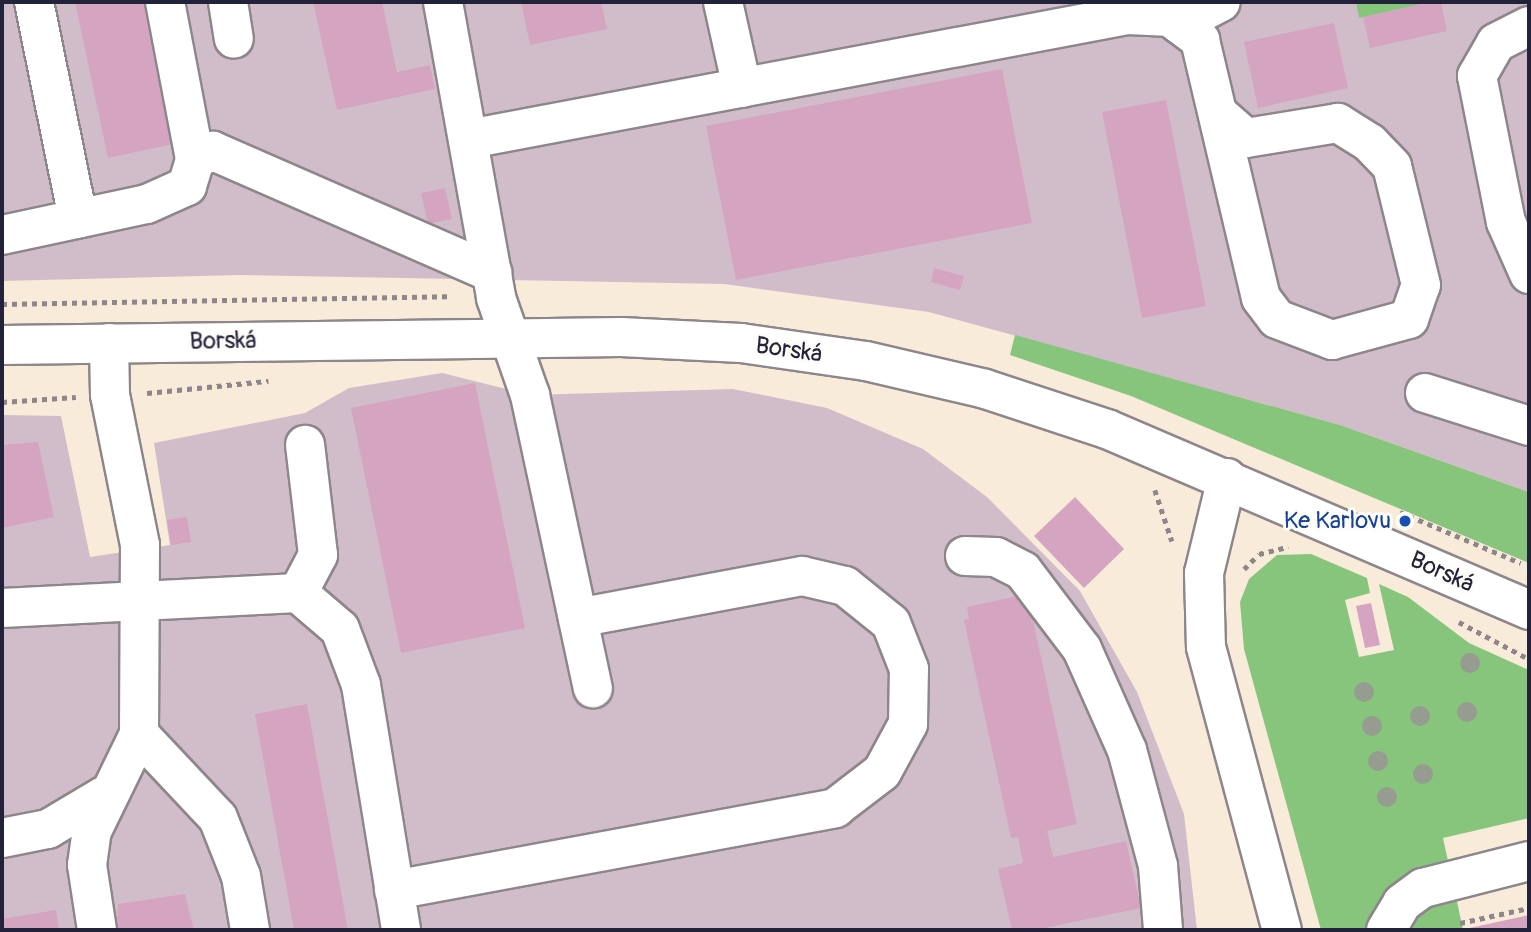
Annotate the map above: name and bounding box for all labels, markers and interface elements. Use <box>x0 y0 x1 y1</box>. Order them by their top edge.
street label: Borská <box>189 326 257 356</box>
street label: Borská <box>754 331 824 369</box>
place label: Ke Karlovu <box>1284 507 1391 535</box>
marker: Ke Karlovu <box>1397 513 1413 529</box>
street label: Borská <box>1406 545 1478 599</box>

